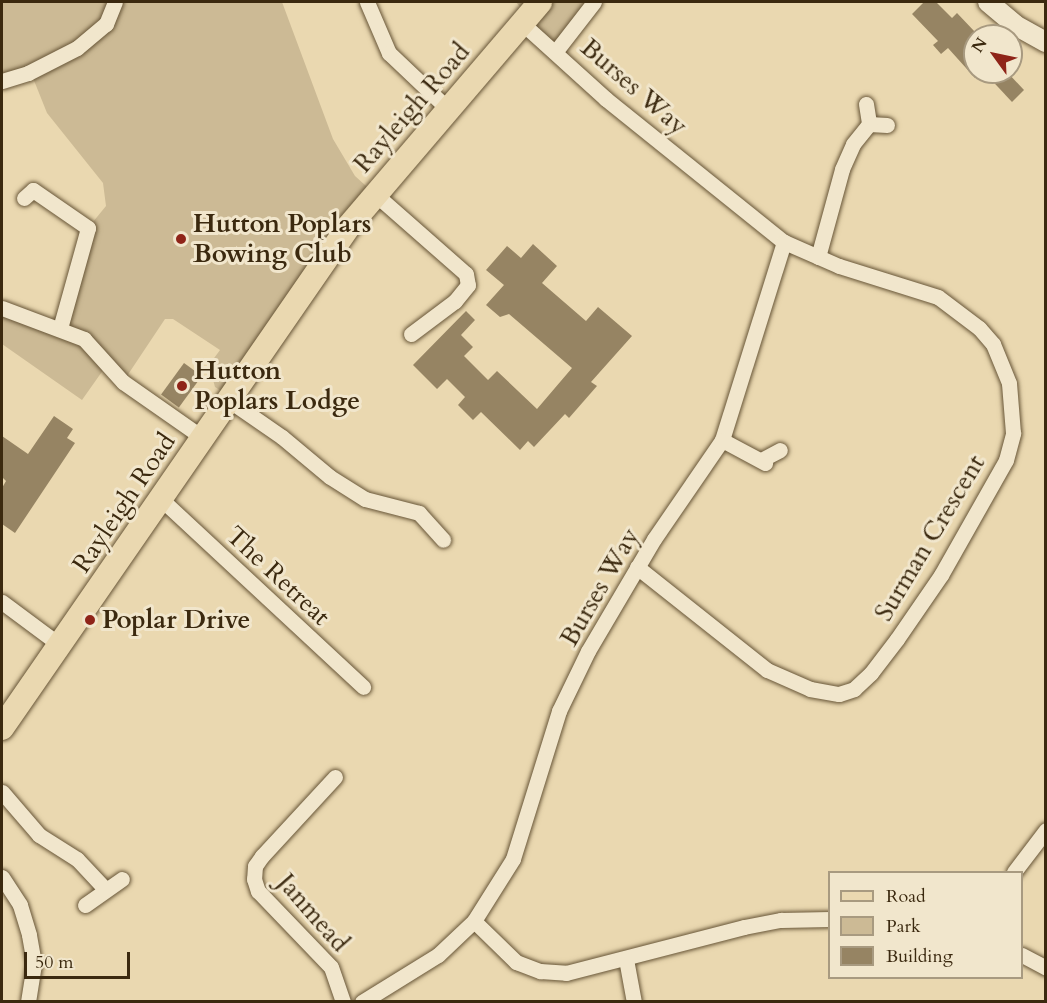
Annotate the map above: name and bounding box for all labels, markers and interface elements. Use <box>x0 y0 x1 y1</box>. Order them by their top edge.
north arrow <box>963 24 1023 84</box>
street label: Burses Way <box>574 32 694 142</box>
text: N <box>967 33 993 57</box>
street label: Rayleigh Road <box>347 37 477 179</box>
place label: Hutton Poplars Bowing Club <box>193 208 371 270</box>
marker: Hutton Poplars Bowing Club <box>174 232 188 246</box>
place label: Hutton Poplars Lodge <box>194 355 360 416</box>
marker: Hutton Poplars Lodge <box>175 379 189 393</box>
street label: Rayleigh Road <box>66 427 182 579</box>
street label: Surman Crescent <box>868 449 992 627</box>
street label: The Retreat <box>219 520 337 632</box>
street label: Burses Way <box>554 522 646 652</box>
place label: Poplar Drive <box>102 604 250 636</box>
marker: Poplar Drive <box>83 613 97 627</box>
street label: Janmead <box>270 867 356 959</box>
legend <box>828 871 1023 979</box>
text: Road <box>886 884 926 909</box>
text: Park <box>886 914 921 939</box>
scale bar <box>27 940 134 978</box>
text: Building <box>886 944 953 969</box>
text: 50 m <box>35 950 74 975</box>

